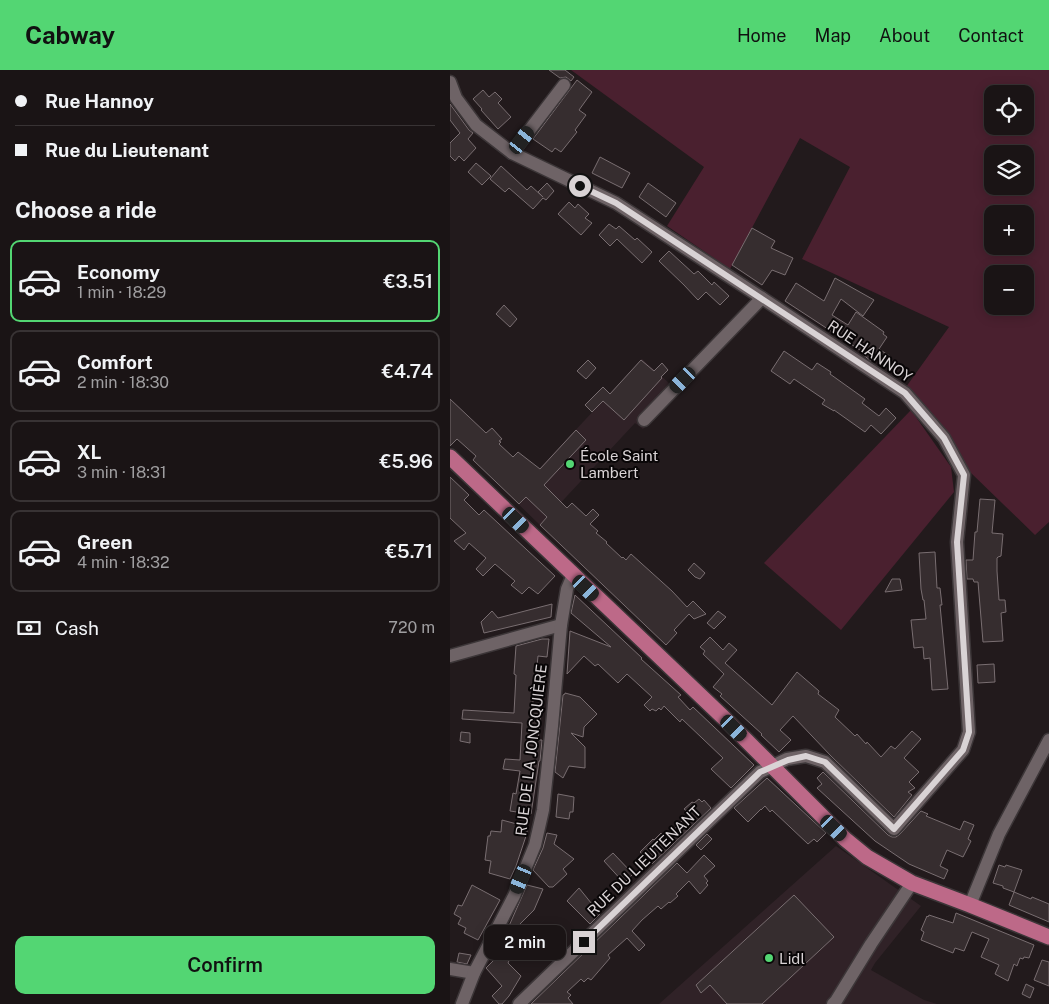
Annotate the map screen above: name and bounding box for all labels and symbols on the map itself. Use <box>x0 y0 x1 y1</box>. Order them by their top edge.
car <box>506 124 537 156</box>
route start <box>569 175 591 197</box>
street label: RUE HANNOY <box>825 317 915 385</box>
car <box>667 364 698 396</box>
place label: École Saint Lambert <box>580 447 658 481</box>
marker: École Saint Lambert <box>564 458 576 470</box>
car <box>499 504 532 536</box>
car <box>569 572 602 604</box>
street label: RUE DE LA JONCQUIÈRE <box>512 663 550 837</box>
car <box>718 712 749 744</box>
street label: RUE DU LIEUTENANT <box>584 802 704 920</box>
car <box>818 812 850 844</box>
car <box>508 862 533 896</box>
callout: 2 min <box>484 924 566 960</box>
route end <box>573 931 595 953</box>
place label: Lidl <box>779 950 805 967</box>
marker: Lidl <box>763 952 775 964</box>

